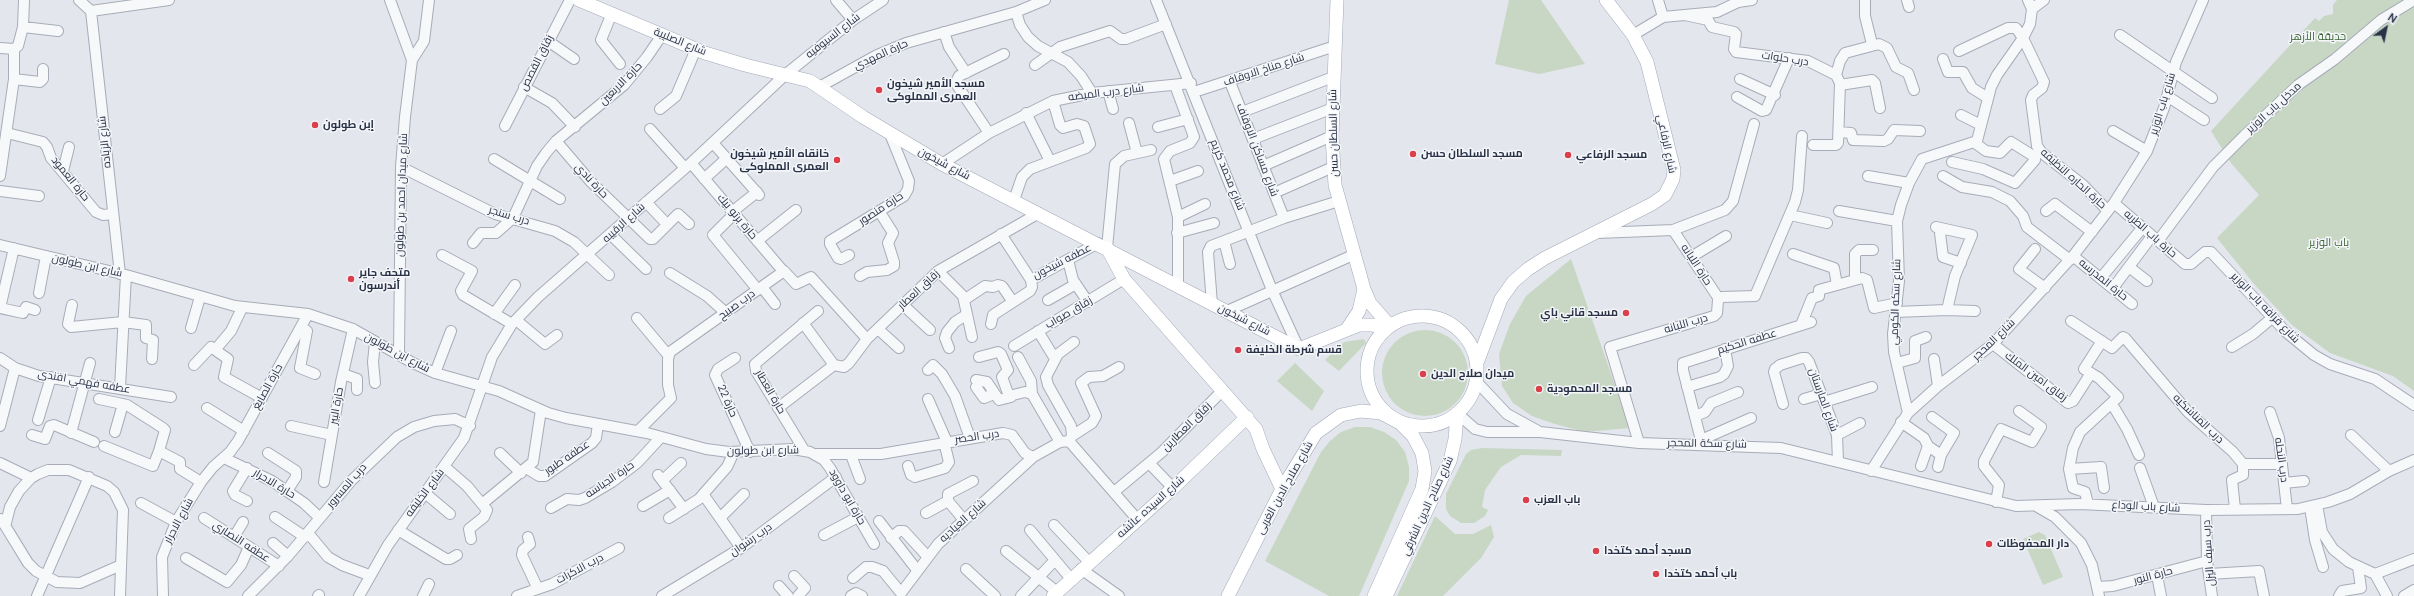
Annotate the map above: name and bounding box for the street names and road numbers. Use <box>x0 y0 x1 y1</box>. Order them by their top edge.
street label: شارع السيوفيه <box>803 11 863 61</box>
street label: شارع الصليبة <box>652 25 708 59</box>
street label: زقاق القصص <box>517 33 557 93</box>
street label: حارة المهدي <box>852 37 910 73</box>
street label: درب حلوات <box>1761 49 1809 69</box>
street label: شارع مناخ الاوقاف <box>1222 51 1306 89</box>
street label: حارة الاربعين <box>597 60 645 108</box>
street label: شارع باب الوزير <box>2147 71 2179 137</box>
street label: مدخل باب الوزير <box>2244 80 2304 136</box>
street label: شارع درب الميضه <box>1067 82 1145 104</box>
street label: شارع السلطان حسن <box>1327 89 1341 177</box>
street label: شارع مساكن الاوقاف <box>1233 102 1281 198</box>
street label: شارع الرفاعي <box>1653 113 1679 175</box>
street label: شارع الزياده <box>96 115 114 169</box>
street label: شارع ميدان احمد بن طولون <box>393 133 411 257</box>
street label: شارع محمد كريم <box>1207 138 1247 212</box>
street label: شارع شيخون <box>916 145 972 183</box>
street label: حارة الحاره النظيفه <box>2037 146 2109 212</box>
street label: حارة العمود <box>48 154 92 204</box>
street label: حارة نادي <box>572 161 610 201</box>
street label: حارة منصور <box>856 190 906 228</box>
street label: حارة برتو بيك <box>714 192 760 242</box>
street label: شارع الرقيبه <box>600 200 648 246</box>
street label: درب سنجر <box>487 204 531 228</box>
street label: حارة باب الطربه <box>2121 207 2179 261</box>
street label: عطفه شيخون <box>1031 242 1093 282</box>
street label: حارة اللبانه <box>1678 242 1714 288</box>
street label: شارع ابن طولون <box>50 251 124 281</box>
street label: حارة المدرسه <box>2076 256 2130 304</box>
street label: شارع سكه الكومي <box>1888 259 1904 345</box>
street label: زقاق العطار <box>895 267 943 313</box>
street label: شارع قرافه باب الوزير <box>2228 270 2302 346</box>
street label: درب صبيح <box>716 287 758 323</box>
street label: زقاق صواب <box>1043 294 1095 332</box>
street label: شارع شيخون <box>1216 301 1272 339</box>
street label: درب اللبانه <box>1663 311 1709 337</box>
street label: شارع المحجر <box>1970 316 2018 364</box>
street label: عطفه الحكيم <box>1716 327 1778 357</box>
street label: شارع ابن طولون <box>362 330 432 376</box>
street label: زقاق امين الملك <box>2002 349 2070 405</box>
street label: حارة الصايغ <box>250 362 286 412</box>
street label: شارع المارستان <box>1805 366 1841 434</box>
street label: عطفه فهمي افندى <box>37 367 131 397</box>
street label: حارة العطار <box>752 368 788 416</box>
street label: حارة 22 <box>714 383 740 419</box>
street label: حارة البير <box>327 386 347 426</box>
street label: درب المناشكيه <box>2170 391 2226 447</box>
street label: زقاق العطارين <box>1160 400 1214 454</box>
street label: درب الحصر <box>954 427 1000 447</box>
street label: شارع سكة المحجر <box>1667 437 1747 451</box>
street label: درب النحله <box>2271 437 2291 483</box>
street label: عطفه طبور <box>542 438 592 478</box>
street label: شارع صلاح الدين الغربى <box>1254 439 1316 537</box>
street label: شارع ابن طولون <box>727 444 799 458</box>
street label: شارع صلاح الدين الشرقي <box>1399 454 1457 558</box>
street label: حارة الجباسه <box>583 459 637 501</box>
street label: درب المسرور <box>324 461 370 511</box>
street label: حارة الاحرار <box>251 466 297 502</box>
street label: شارع الخليفه <box>403 466 447 520</box>
street label: حارة ابو داوود <box>826 467 868 527</box>
street label: شارع السيده عائشه <box>1114 473 1188 541</box>
street label: شارع الاحرار <box>162 496 196 546</box>
street label: شارع العياديه <box>937 497 989 545</box>
street label: شارع باب الوداع <box>2111 499 2181 515</box>
street label: عطفه النصاري <box>210 519 272 565</box>
street label: درب سيف اليزل <box>2200 519 2218 587</box>
street label: درب رشوان <box>727 521 775 559</box>
street label: درب الاكرات <box>554 551 606 587</box>
street label: حارة النور <box>2132 564 2174 588</box>

